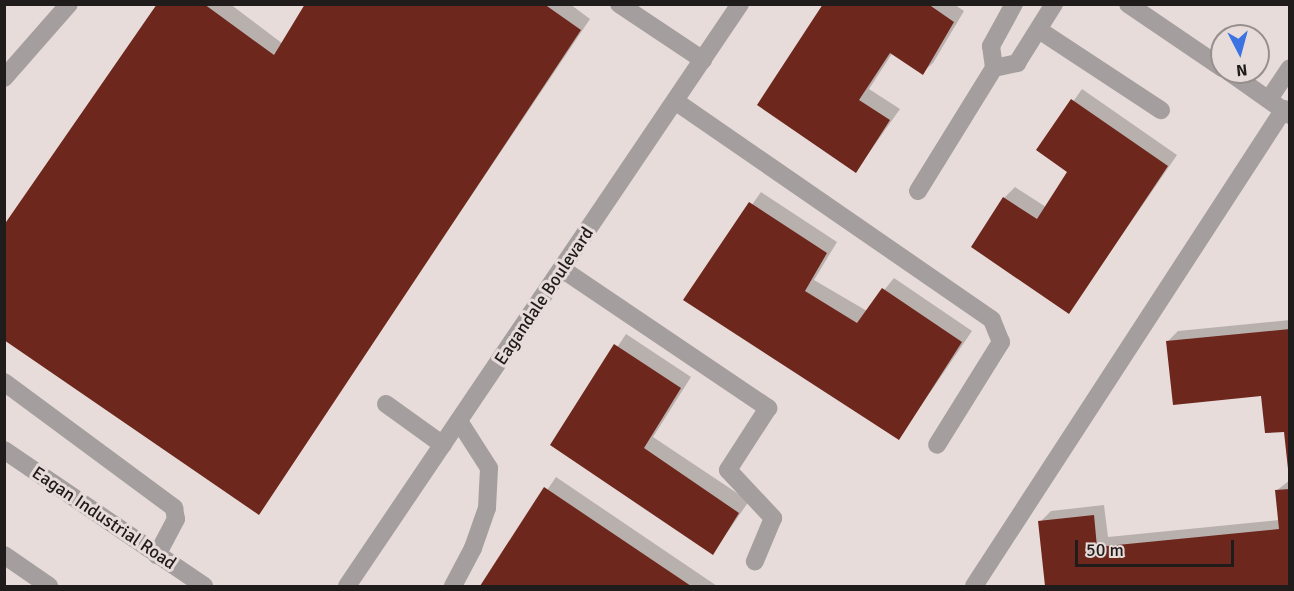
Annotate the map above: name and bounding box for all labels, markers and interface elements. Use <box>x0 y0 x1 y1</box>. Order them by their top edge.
north arrow <box>1210 24 1270 84</box>
text: N <box>1235 59 1248 80</box>
street label: Eagandale Boulevard <box>490 223 598 369</box>
street label: Eagan Industrial Road <box>28 462 180 574</box>
scale bar <box>1078 528 1237 566</box>
text: 50 m <box>1086 539 1124 561</box>

